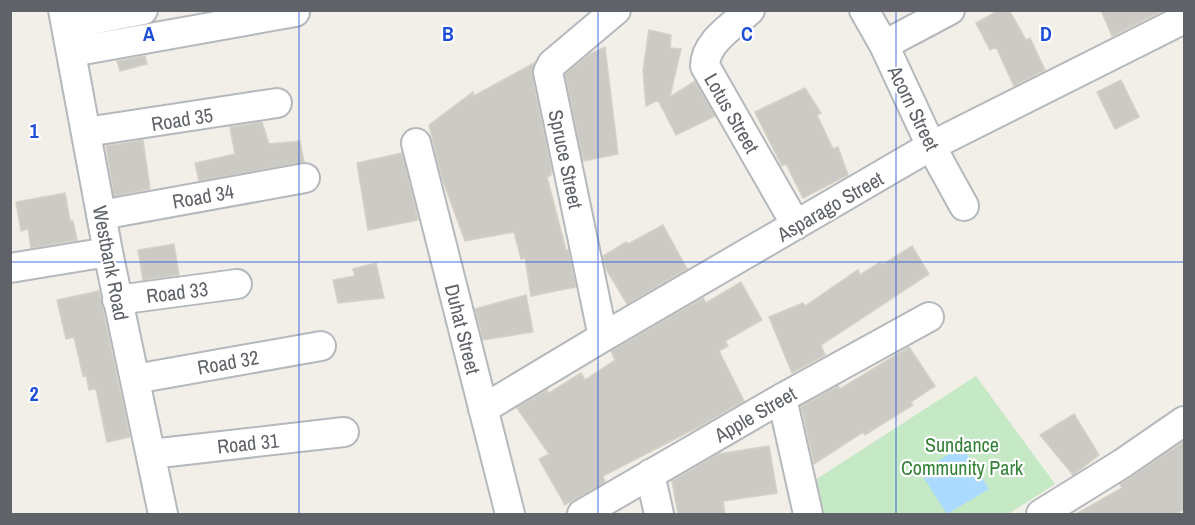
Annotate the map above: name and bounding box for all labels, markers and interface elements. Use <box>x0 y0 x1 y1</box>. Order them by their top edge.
text: A <box>143 20 155 47</box>
text: B <box>442 20 454 47</box>
text: C <box>741 20 753 47</box>
text: D <box>1040 20 1052 47</box>
street label: Acorn Street <box>881 60 946 155</box>
street label: Lotus Street <box>698 68 766 158</box>
street label: Road 35 <box>149 101 215 137</box>
street label: Spruce Street <box>542 107 590 211</box>
text: 1 <box>29 117 39 144</box>
street label: Asparago Street <box>771 164 888 248</box>
street label: Road 34 <box>170 177 236 215</box>
street label: Westbank Road <box>87 203 135 323</box>
street label: Road 33 <box>145 275 209 309</box>
street label: Duhat Street <box>439 281 487 377</box>
street label: Road 32 <box>195 343 261 381</box>
text: 2 <box>29 380 39 407</box>
street label: Apple Street <box>708 380 801 449</box>
street label: Road 31 <box>216 426 280 460</box>
park label: Sundance Community Park <box>901 431 1024 481</box>

